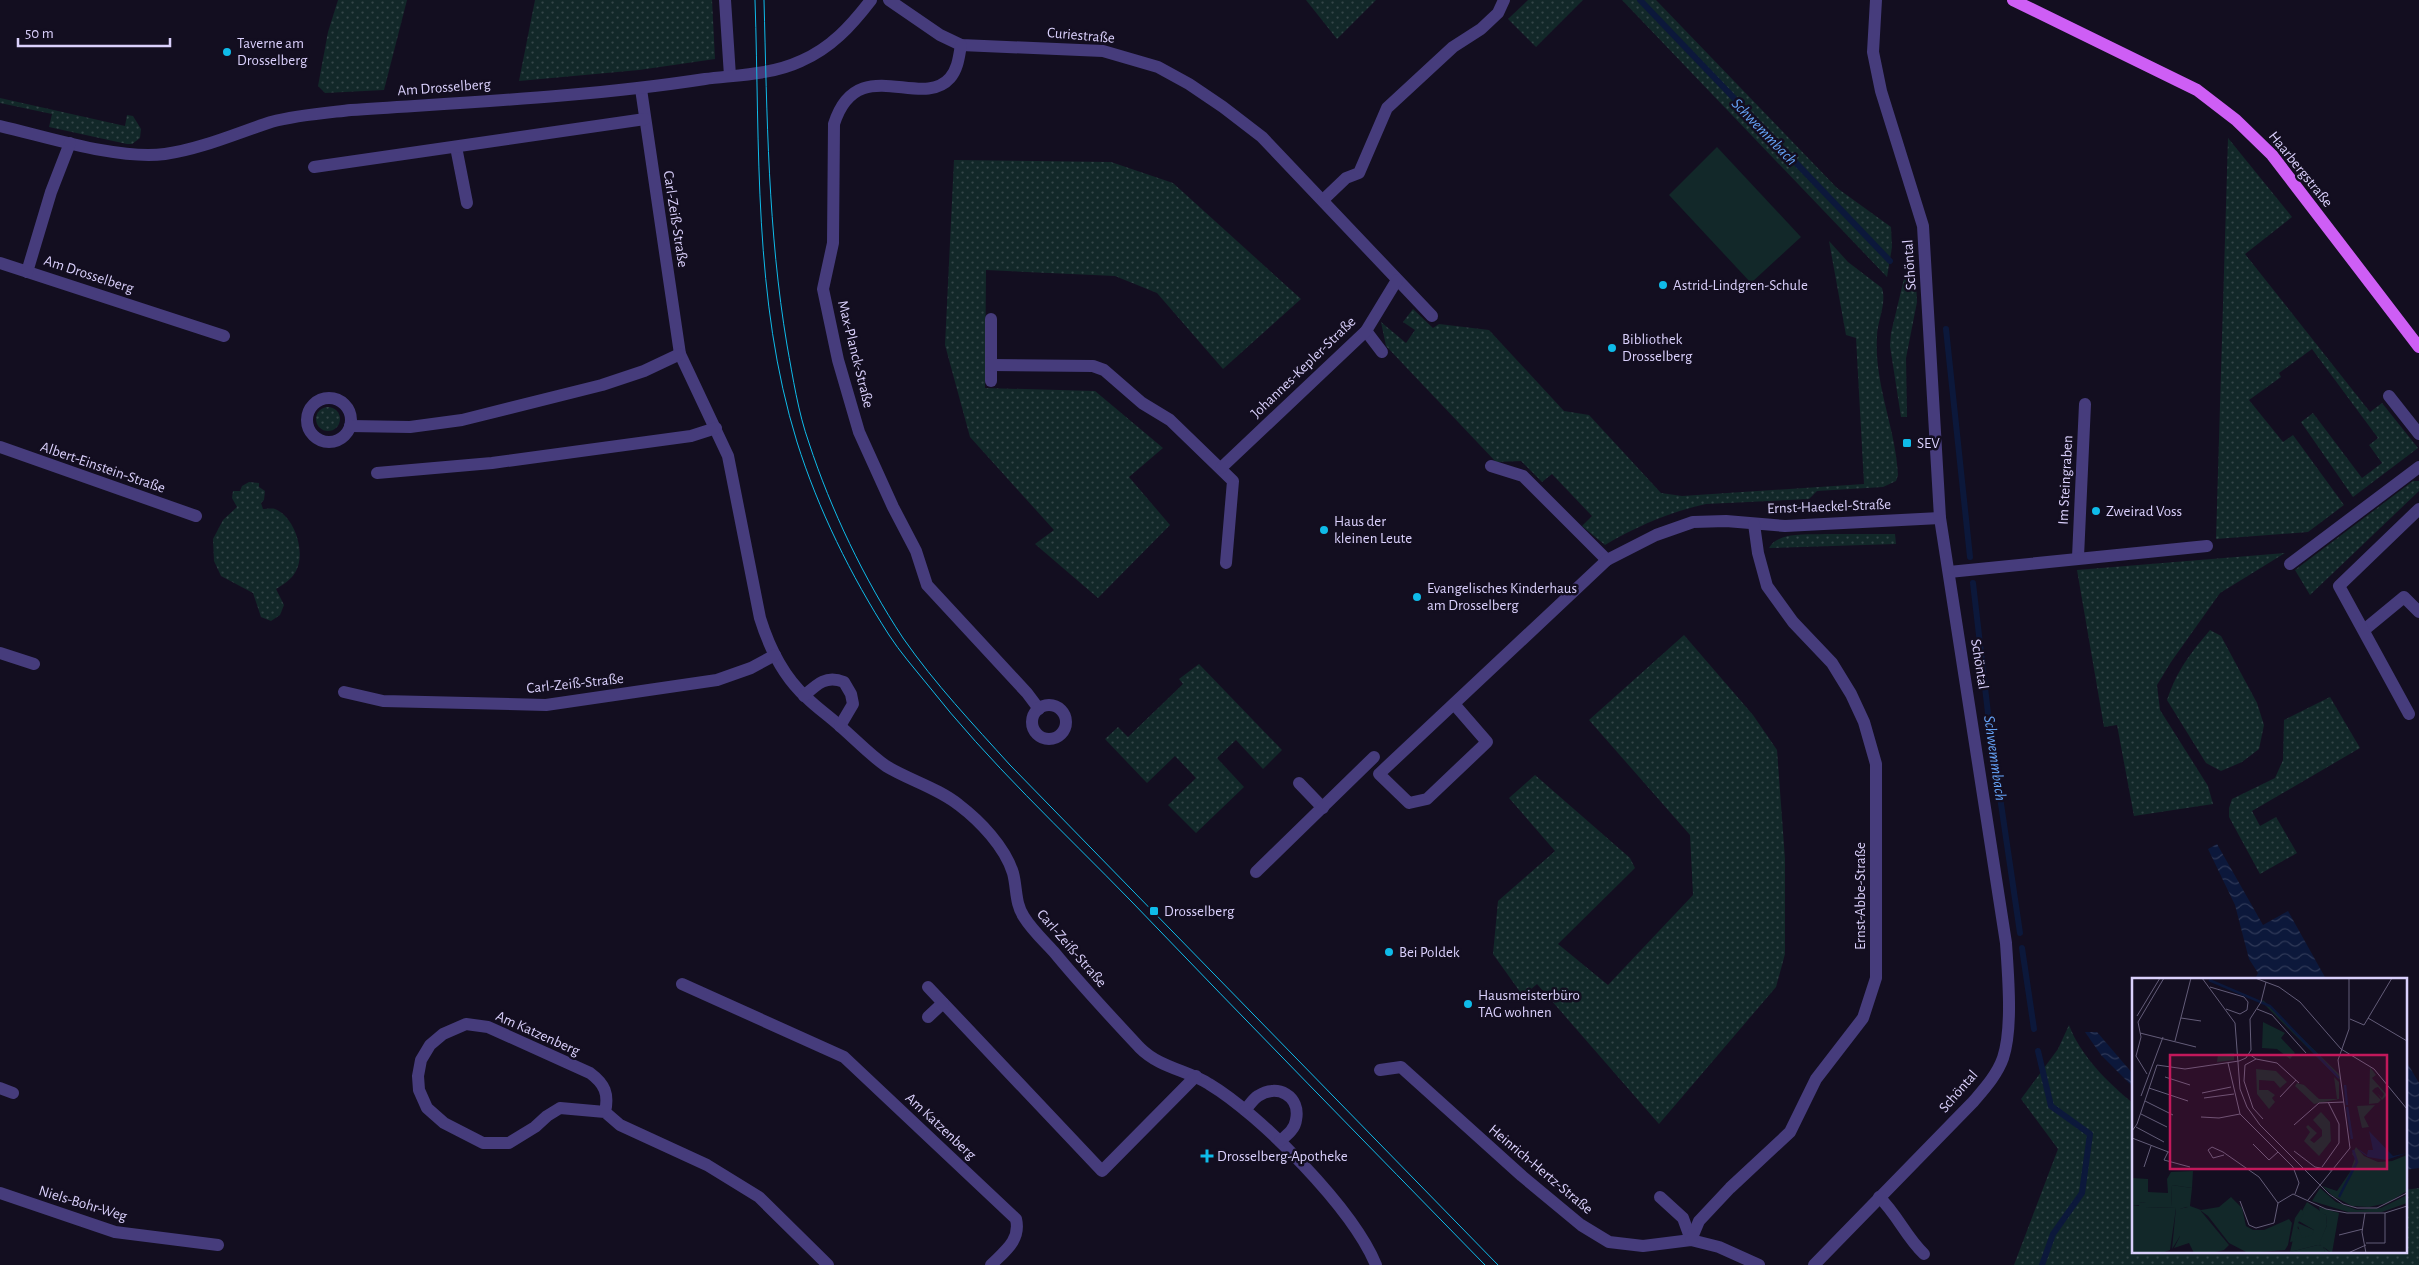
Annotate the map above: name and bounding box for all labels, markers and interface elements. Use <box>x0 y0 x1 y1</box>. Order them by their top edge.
scale bar <box>18 15 170 47</box>
street label: Curiestraße <box>1047 25 1115 46</box>
text: 50 m <box>25 26 54 41</box>
place label: Taverne am Drosselberg <box>237 36 308 68</box>
marker: Taverne am Drosselberg <box>221 46 233 58</box>
street label: Am Drosselberg <box>397 77 492 98</box>
water label: Schwemmbach <box>1729 95 1800 168</box>
street label: Haarbergstraße <box>2266 129 2336 210</box>
street label: Carl-Zeiß-Straße <box>660 170 691 269</box>
street label: Schöntal <box>1900 239 1919 291</box>
street label: Am Drosselberg <box>42 253 136 296</box>
place label: Astrid-Lindgren-Schule <box>1673 278 1808 293</box>
marker: Astrid-Lindgren-Schule <box>1657 279 1669 291</box>
street label: Max-Planck-Straße <box>835 299 876 410</box>
street label: Johannes-Kepler-Straße <box>1248 314 1359 421</box>
place label: Bibliothek Drosselberg <box>1622 332 1693 364</box>
marker: Bibliothek Drosselberg <box>1606 342 1618 354</box>
street label: Im Steingraben <box>2056 435 2075 525</box>
place label: SEV <box>1917 436 1940 451</box>
marker: SEV <box>1901 437 1913 449</box>
street label: Albert-Einstein-Straße <box>39 439 167 496</box>
street label: Ernst-Haeckel-Straße <box>1767 497 1891 516</box>
place label: Zweirad Voss <box>2106 504 2182 519</box>
marker: Zweirad Voss <box>2090 505 2102 517</box>
place label: Haus der kleinen Leute <box>1334 514 1412 546</box>
marker: Haus der kleinen Leute <box>1318 524 1330 536</box>
place label: Evangelisches Kinderhaus am Drosselberg <box>1427 581 1577 613</box>
marker: Evangelisches Kinderhaus am Drosselberg <box>1411 591 1423 603</box>
street label: Schöntal <box>1968 638 1991 690</box>
street label: Carl-Zeiß-Straße <box>526 671 624 696</box>
water label: Schwemmbach <box>1981 714 2009 802</box>
street label: Ernst-Abbe-Straße <box>1853 842 1868 950</box>
place label: Drosselberg <box>1164 904 1235 919</box>
marker: Drosselberg <box>1148 905 1160 917</box>
street label: Carl-Zeiß-Straße <box>1034 907 1109 990</box>
place label: Bei Poldek <box>1399 945 1460 960</box>
marker: Bei Poldek <box>1383 946 1395 958</box>
inset map <box>2132 978 2406 1252</box>
place label: Hausmeisterbüro TAG wohnen <box>1478 988 1580 1020</box>
marker: Hausmeisterbüro TAG wohnen <box>1462 998 1474 1010</box>
street label: Am Katzenberg <box>494 1008 583 1059</box>
street label: Schöntal <box>1936 1067 1981 1115</box>
street label: Am Katzenberg <box>903 1090 979 1163</box>
street label: Heinrich-Hertz-Straße <box>1486 1122 1595 1217</box>
place label: Drosselberg-Apotheke <box>1217 1149 1348 1164</box>
marker: Drosselberg-Apotheke <box>1201 1150 1213 1162</box>
street label: Niels-Bohr-Weg <box>37 1183 130 1224</box>

